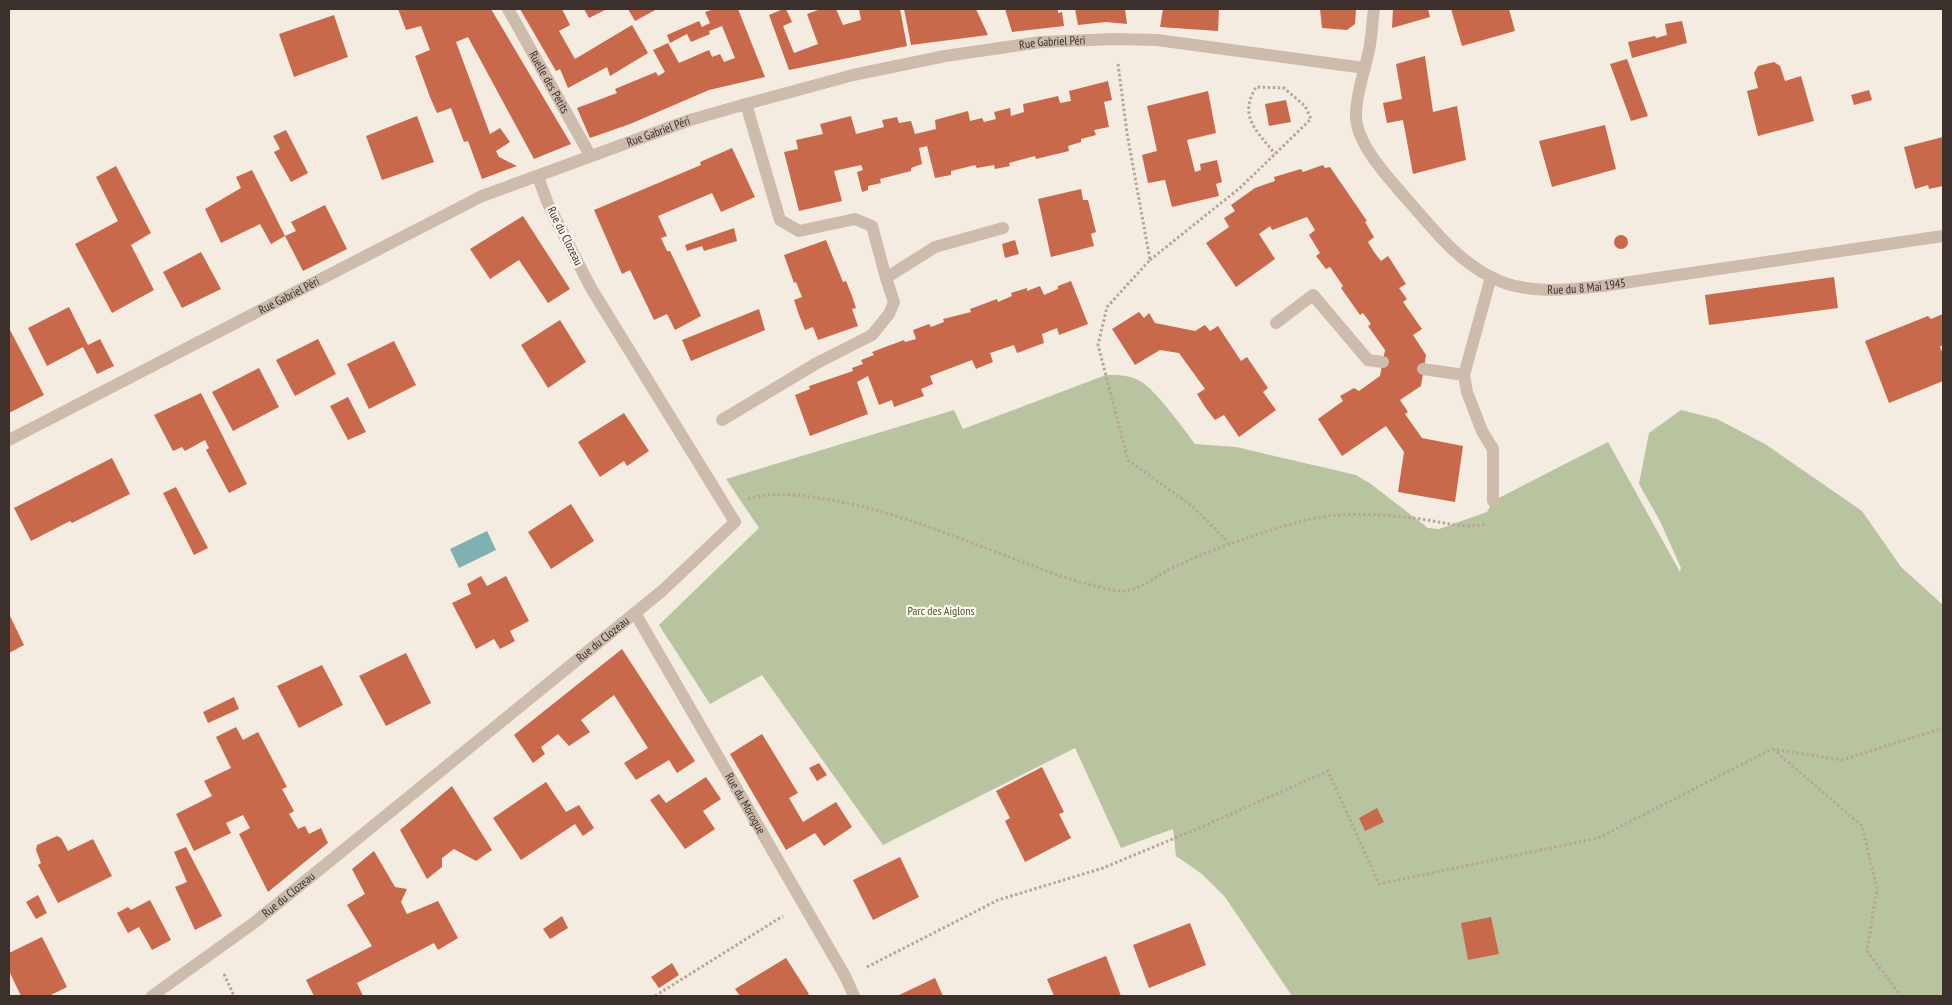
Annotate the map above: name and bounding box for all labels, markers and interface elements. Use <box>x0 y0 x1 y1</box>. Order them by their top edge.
street label: Rue Gabriel Péri <box>1018 32 1086 52</box>
street label: Ruelle des Petits <box>526 48 573 116</box>
street label: Rue Gabriel Péri <box>624 113 692 150</box>
street label: Rue du Clozeau <box>544 204 587 268</box>
street label: Rue Gabriel Péri <box>256 273 322 317</box>
street label: Rue du 8 Mai 1945 <box>1547 275 1627 297</box>
park label: Parc des Aiglons <box>908 603 974 618</box>
street label: Rue du Clozeau <box>573 613 632 665</box>
street label: Rue du Morogue <box>722 770 769 836</box>
street label: Rue du Clozeau <box>259 868 318 920</box>

